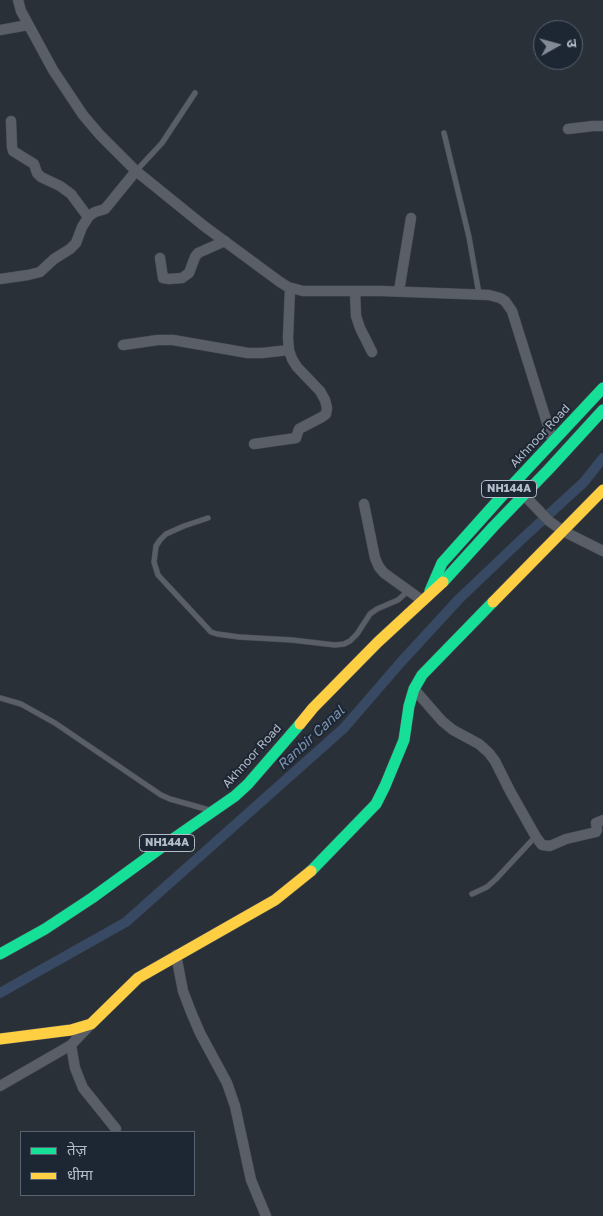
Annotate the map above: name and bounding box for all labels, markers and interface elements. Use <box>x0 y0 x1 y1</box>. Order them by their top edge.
north arrow <box>533 20 583 70</box>
text: उ <box>563 38 581 48</box>
street label: Akhnoor Road <box>507 401 573 471</box>
road number: NH144A <box>482 480 536 498</box>
water label: Ranbir Canal <box>274 703 348 773</box>
street label: Akhnoor Road <box>220 721 284 791</box>
road number: NH144A <box>140 834 194 851</box>
legend <box>20 1131 195 1196</box>
text: तेज़ <box>67 1140 87 1158</box>
text: धीमा <box>67 1165 93 1183</box>

